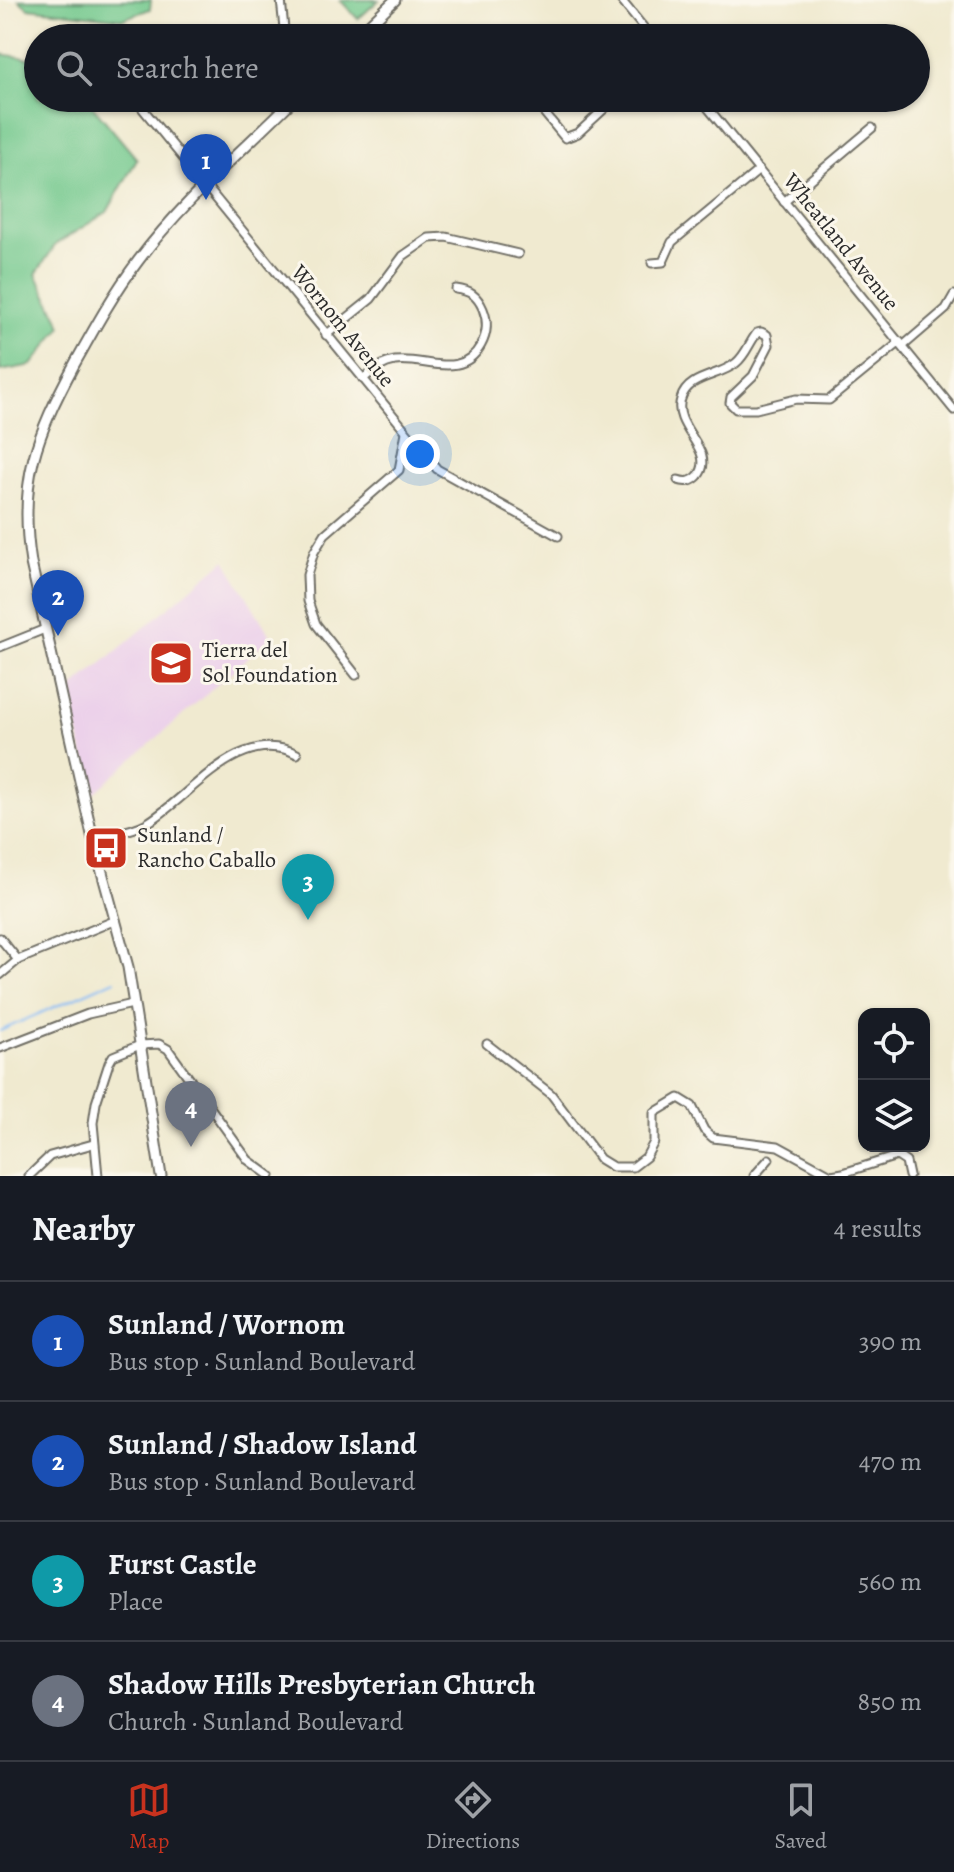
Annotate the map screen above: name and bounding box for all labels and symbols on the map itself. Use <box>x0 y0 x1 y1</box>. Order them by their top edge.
pin: 1 <box>180 134 232 200</box>
street label: Wheatland Avenue <box>776 166 906 317</box>
street label: Wornom Avenue <box>284 258 402 394</box>
your location <box>400 434 440 474</box>
pin: 2 <box>32 570 84 636</box>
place label: Tierra del Sol Foundation <box>202 635 338 690</box>
school or university icon: Tierra del Sol Foundation <box>147 639 195 687</box>
place label: Sunland / Rancho Caballo <box>137 820 276 875</box>
bus stop icon: Sunland / Rancho Caballo <box>82 824 130 872</box>
pin: 3 <box>282 854 334 920</box>
pin: 4 <box>165 1081 217 1147</box>

